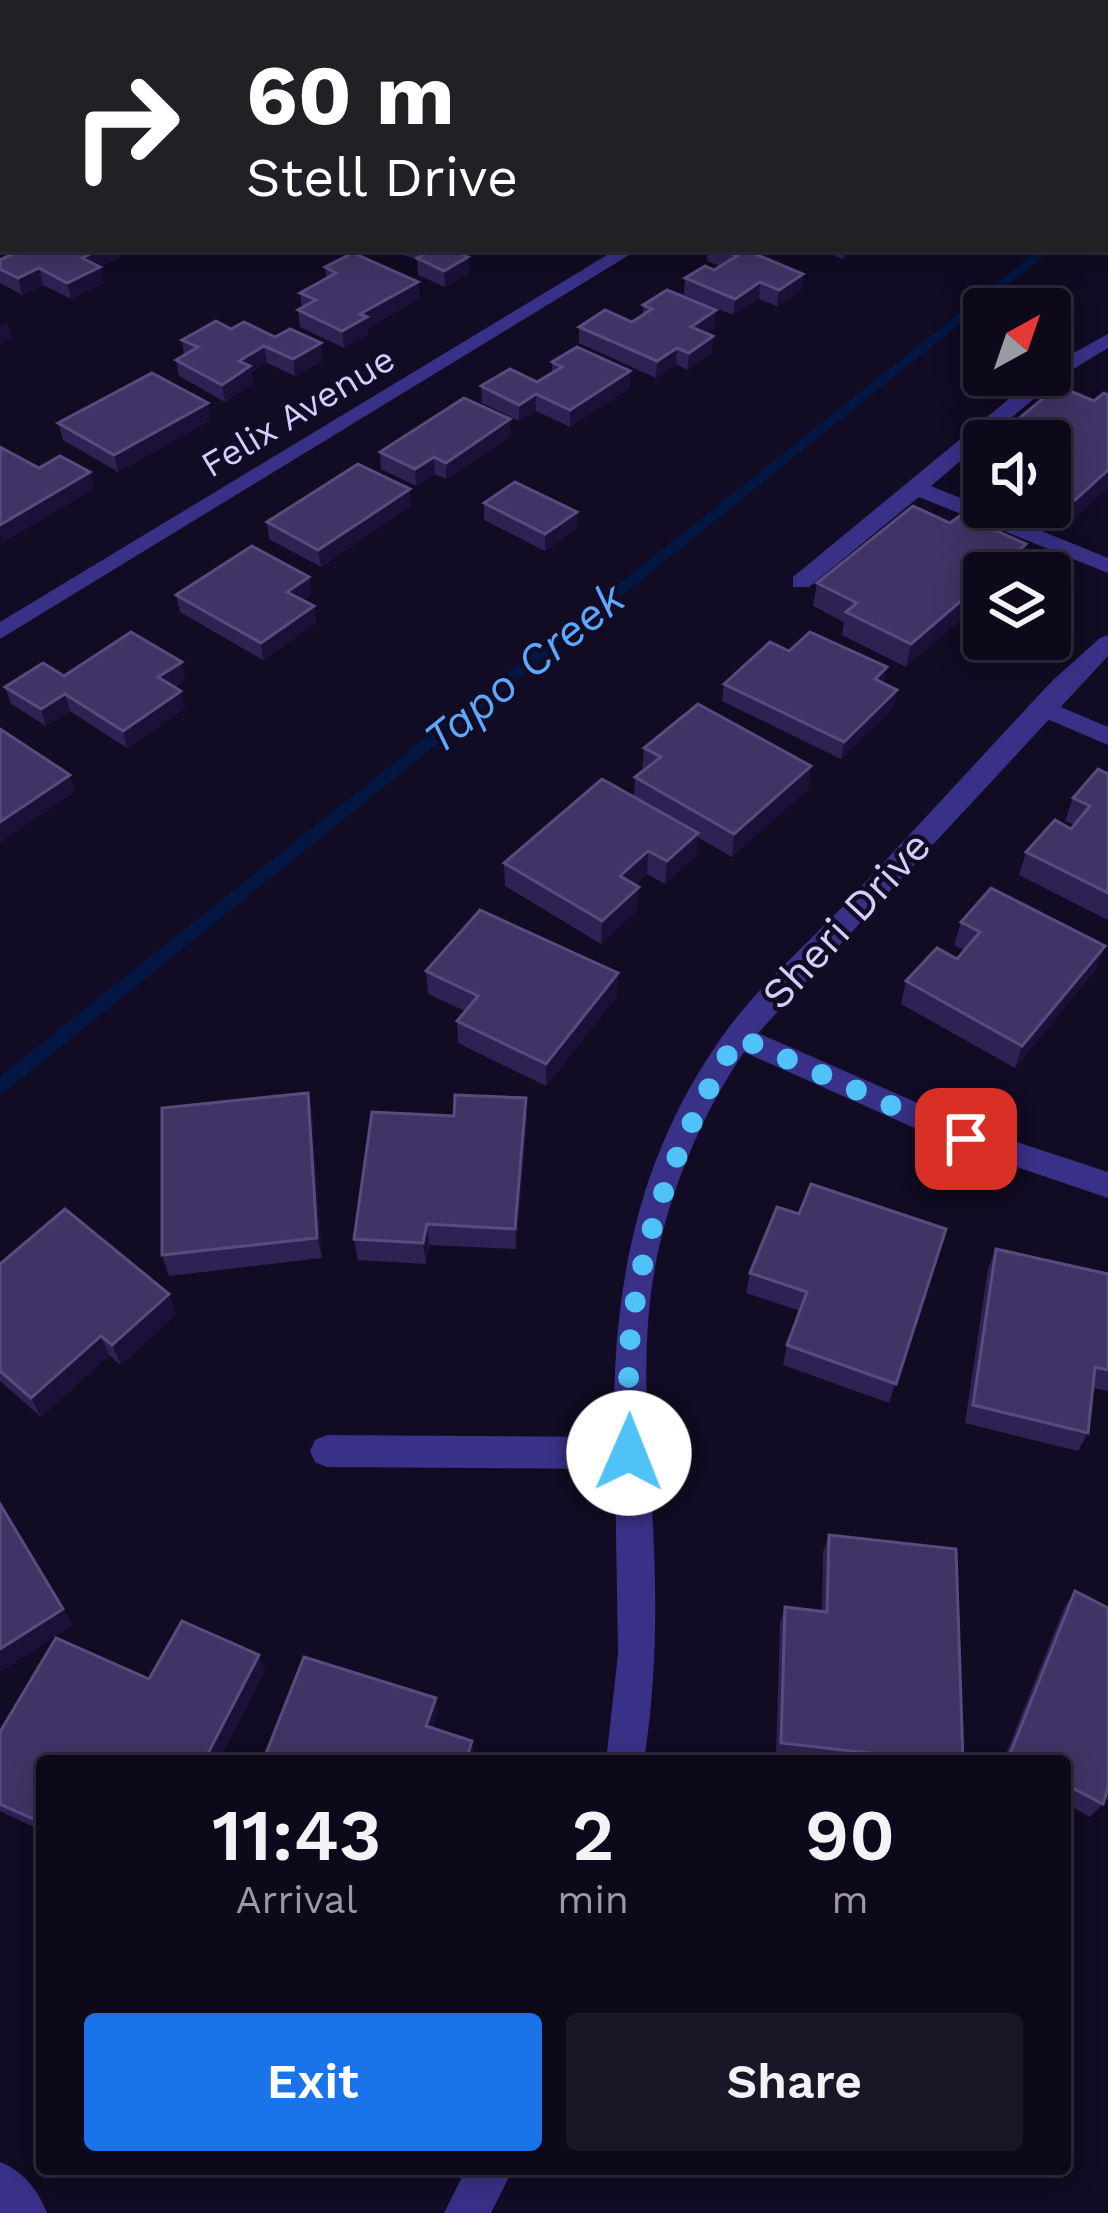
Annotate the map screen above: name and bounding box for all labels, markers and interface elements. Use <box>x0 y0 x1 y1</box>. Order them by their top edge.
text: 60 m <box>246 46 455 144</box>
icon: right <box>48 48 204 204</box>
text: Stell Drive <box>246 146 518 209</box>
north arrow <box>963 288 1071 396</box>
map controls <box>963 288 1071 660</box>
street label: Felix Avenue <box>194 338 402 486</box>
button: sound <box>963 420 1071 528</box>
button: layers <box>963 552 1071 660</box>
water label: Tapo Creek <box>413 570 636 765</box>
street label: Sheri Drive <box>752 821 940 1019</box>
pin <box>915 1088 1017 1190</box>
icon: arrive <box>933 1106 999 1172</box>
position arrow <box>566 1390 692 1516</box>
text: 11:43 <box>212 1793 381 1877</box>
text: 2 <box>572 1793 614 1877</box>
text: 90 <box>805 1793 895 1877</box>
text: Arrival <box>236 1877 358 1922</box>
text: min <box>557 1877 629 1922</box>
text: m <box>831 1877 869 1922</box>
button: Exit <box>84 2013 542 2151</box>
button: Share <box>566 2013 1023 2151</box>

